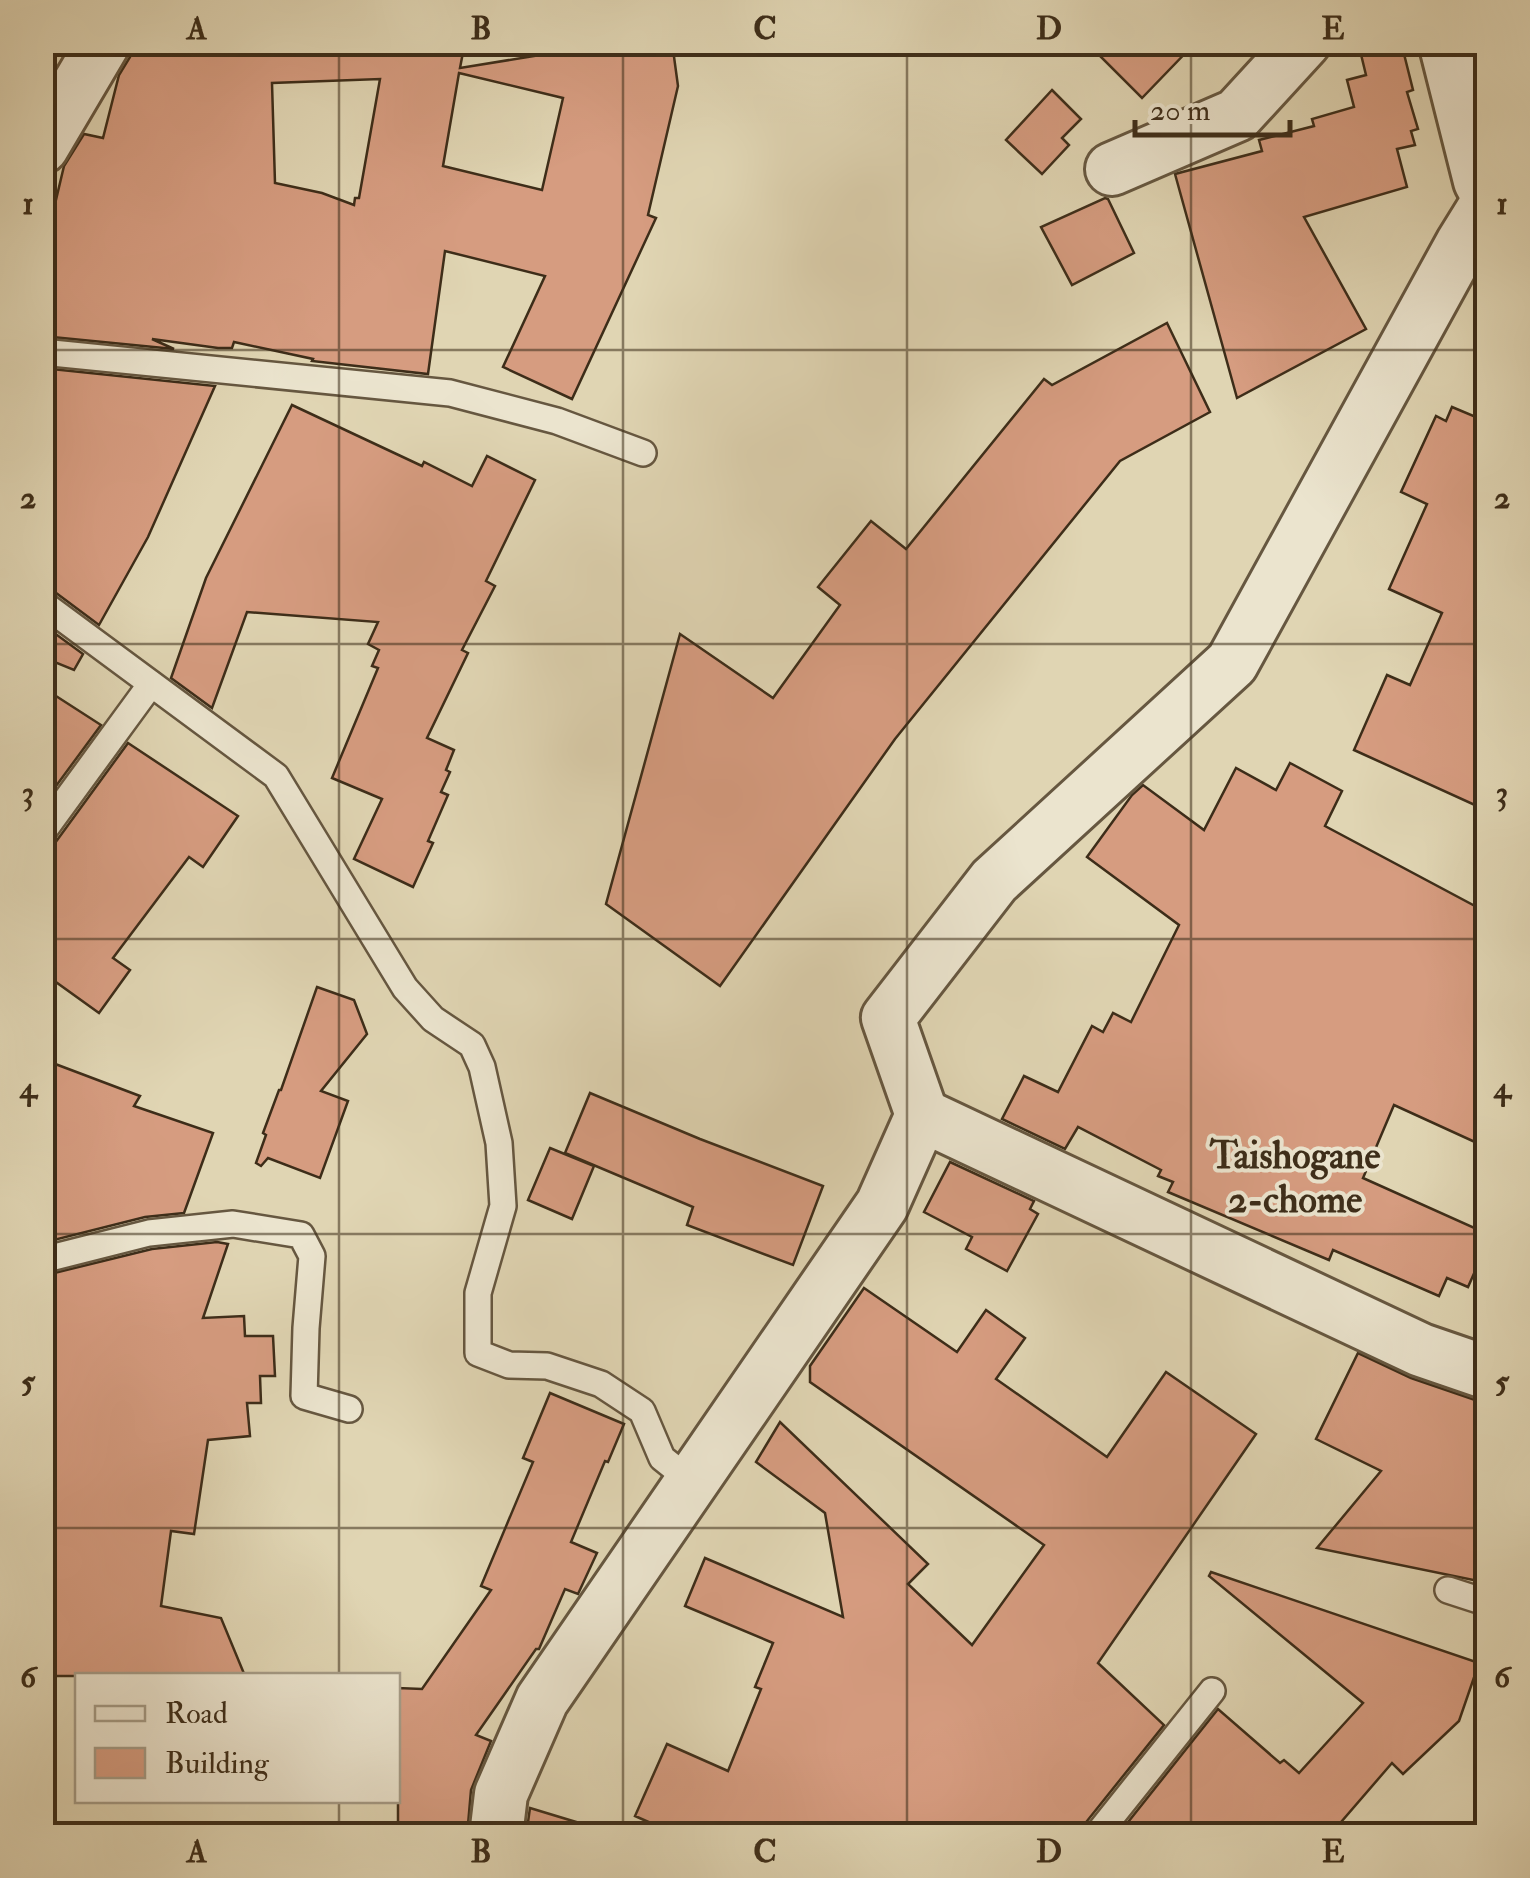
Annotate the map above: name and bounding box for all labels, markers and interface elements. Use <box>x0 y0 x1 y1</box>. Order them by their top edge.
text: A <box>185 9 208 49</box>
text: B <box>471 9 491 49</box>
text: C <box>753 9 777 49</box>
text: D <box>1036 9 1062 49</box>
text: E <box>1321 9 1345 49</box>
scale bar <box>1135 75 1290 137</box>
text: 20 m <box>1150 92 1210 129</box>
text: 1 <box>22 184 34 224</box>
text: 1 <box>1496 184 1508 224</box>
text: 2 <box>20 478 36 518</box>
text: 2 <box>1494 478 1510 518</box>
text: 3 <box>22 773 34 813</box>
text: 3 <box>1496 773 1508 813</box>
text: 4 <box>18 1068 38 1108</box>
text: 4 <box>1492 1068 1512 1108</box>
district label: Taishogane 2-chome <box>1209 1132 1380 1224</box>
text: 5 <box>21 1362 36 1402</box>
text: 5 <box>1495 1362 1510 1402</box>
text: 6 <box>20 1657 39 1697</box>
text: 6 <box>1494 1657 1513 1697</box>
legend <box>75 1673 400 1803</box>
text: Road <box>165 1695 228 1732</box>
text: Building <box>165 1745 270 1782</box>
text: A <box>185 1832 208 1872</box>
text: B <box>471 1832 491 1872</box>
text: C <box>753 1832 777 1872</box>
text: D <box>1036 1832 1062 1872</box>
text: E <box>1321 1832 1345 1872</box>

